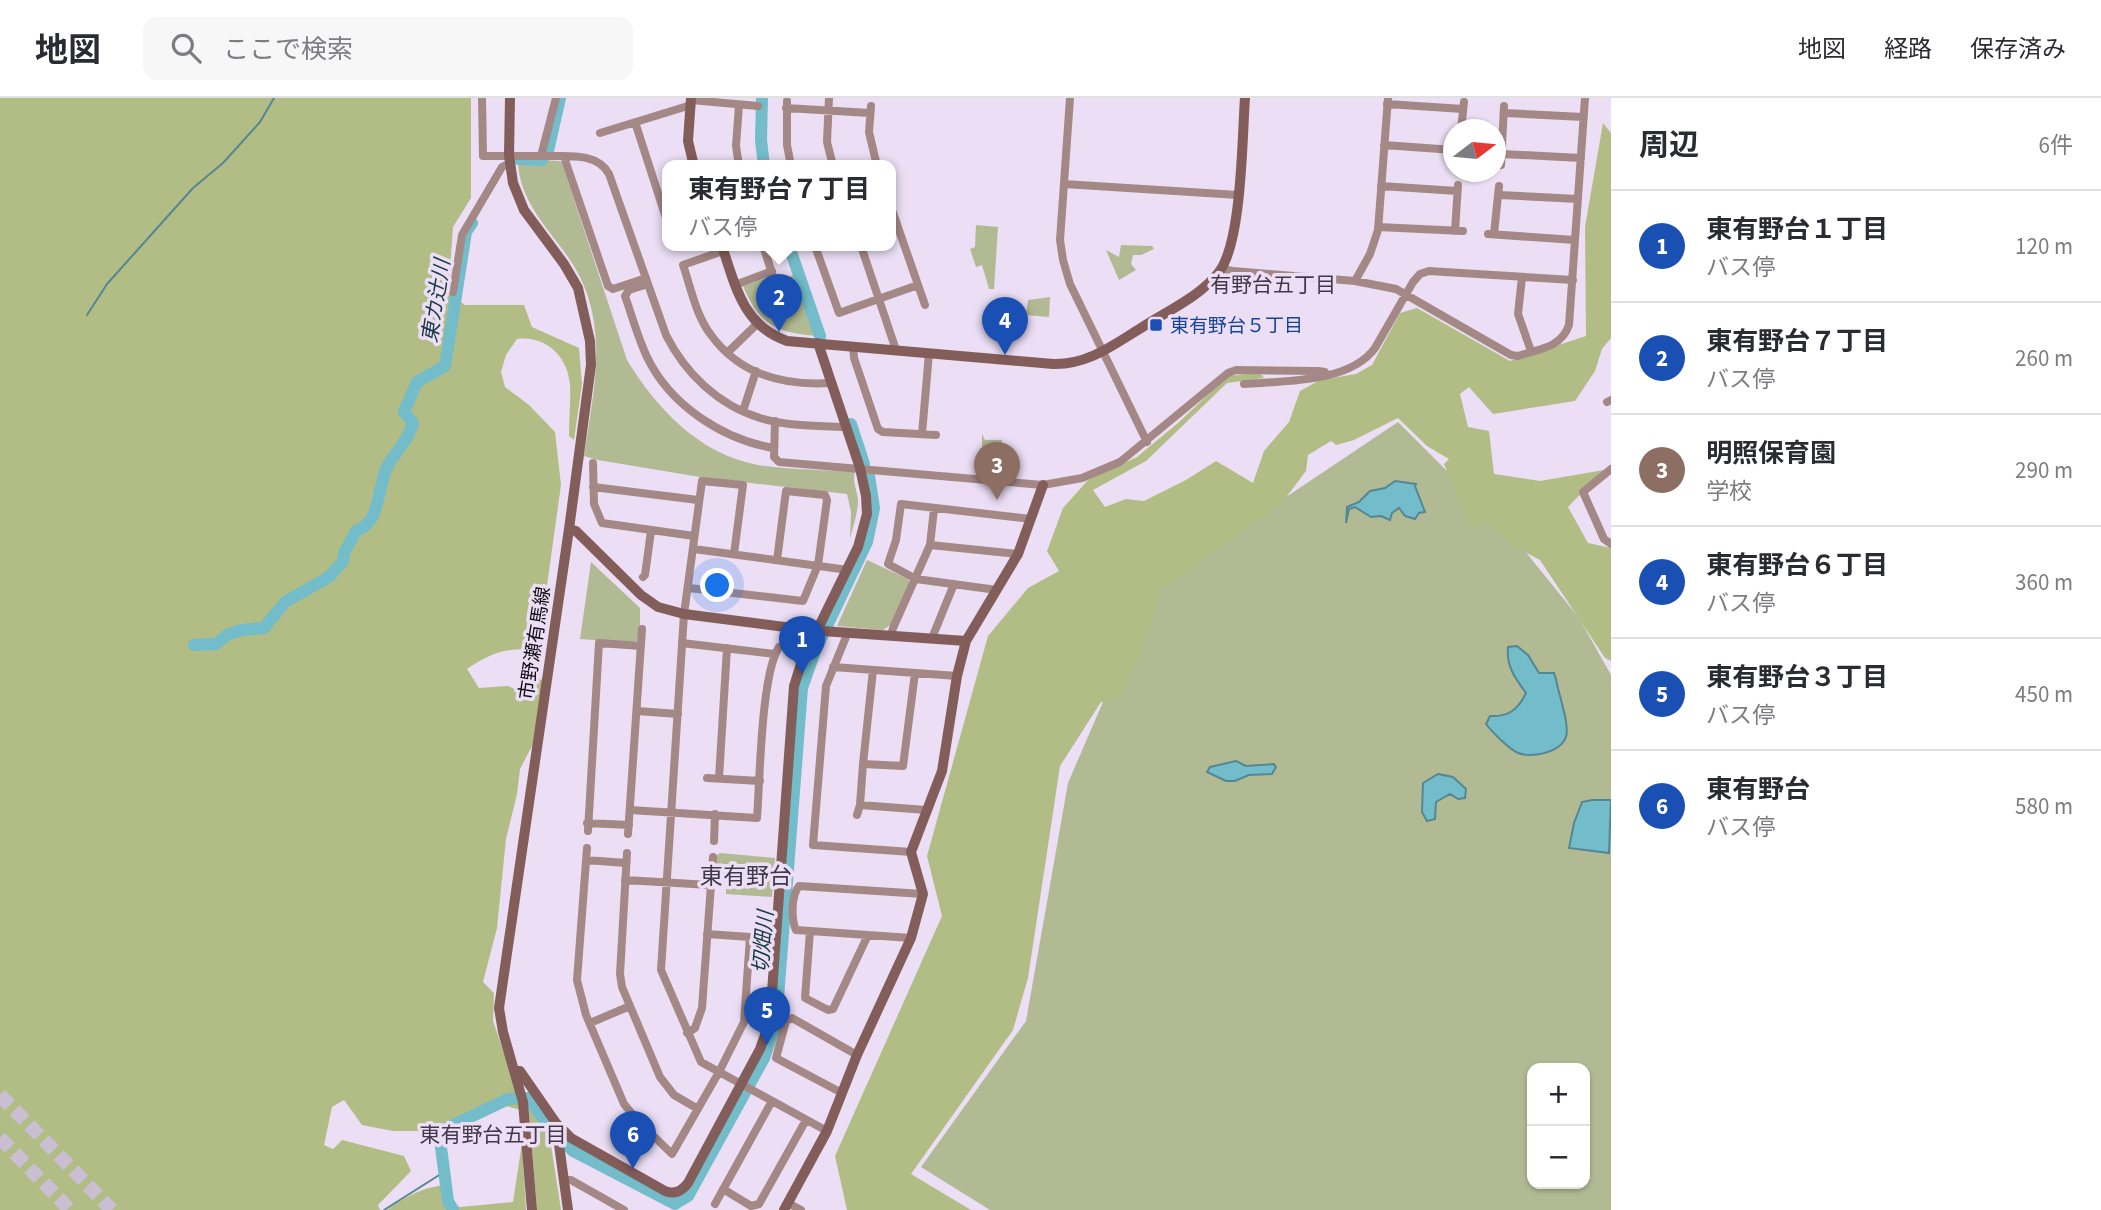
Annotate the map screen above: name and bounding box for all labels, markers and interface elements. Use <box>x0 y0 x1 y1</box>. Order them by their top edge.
search box <box>143 17 633 80</box>
text: 地図 <box>35 27 101 74</box>
icon: search <box>167 29 205 67</box>
text: ここで検索 <box>223 31 353 68</box>
text: 地図 <box>1798 32 1846 67</box>
text: 経路 <box>1884 32 1932 67</box>
text: 保存済み <box>1970 32 2066 67</box>
north arrow <box>1443 119 1506 182</box>
text: 周辺 <box>1639 124 1699 167</box>
text: 6件 <box>2039 129 2073 162</box>
popup <box>662 160 896 251</box>
text: 東有野台７丁目 <box>688 171 870 208</box>
text: バス停 <box>688 211 757 244</box>
text: 東有野台１丁目 <box>1706 211 1888 248</box>
text: 1 <box>1656 230 1668 263</box>
text: 120 m <box>2015 230 2073 263</box>
text: バス停 <box>1706 251 1775 284</box>
water label: 東カ辻川 <box>415 255 458 345</box>
district label: 有野台五丁目 <box>1210 270 1336 300</box>
pin: 2 <box>756 274 802 332</box>
pin: 4 <box>982 297 1028 355</box>
place label: 東有野台５丁目 <box>1170 313 1303 340</box>
marker: 東有野台５丁目 <box>1148 317 1164 333</box>
text: 東有野台７丁目 <box>1706 323 1888 360</box>
text: 2 <box>1656 342 1668 375</box>
text: 260 m <box>2015 342 2073 375</box>
text: バス停 <box>1706 363 1775 396</box>
text: 明照保育園 <box>1706 435 1836 472</box>
pin: 3 <box>974 442 1020 500</box>
text: 3 <box>1656 454 1668 487</box>
text: 290 m <box>2015 454 2073 487</box>
text: 学校 <box>1706 475 1752 508</box>
text: 東有野台６丁目 <box>1706 547 1888 584</box>
text: 4 <box>1656 566 1668 599</box>
text: 360 m <box>2015 566 2073 599</box>
your location <box>700 568 734 602</box>
street label: 市野瀬有馬線 <box>513 585 558 702</box>
text: バス停 <box>1706 587 1775 620</box>
pin: 1 <box>779 616 825 674</box>
text: 東有野台３丁目 <box>1706 659 1888 696</box>
text: 5 <box>1656 678 1668 711</box>
text: 450 m <box>2015 678 2073 711</box>
text: バス停 <box>1706 699 1775 732</box>
text: 東有野台 <box>1706 771 1810 808</box>
text: 6 <box>1656 790 1668 823</box>
text: 580 m <box>2015 790 2073 823</box>
text: バス停 <box>1706 811 1775 844</box>
district label: 東有野台 <box>700 860 792 893</box>
water label: 切畑川 <box>745 907 781 975</box>
pin: 5 <box>744 987 790 1045</box>
map controls <box>1527 1063 1590 1189</box>
button: + <box>1527 1063 1590 1126</box>
pin: 6 <box>610 1111 656 1169</box>
district label: 東有野台五丁目 <box>420 1120 567 1150</box>
button: − <box>1527 1126 1590 1189</box>

